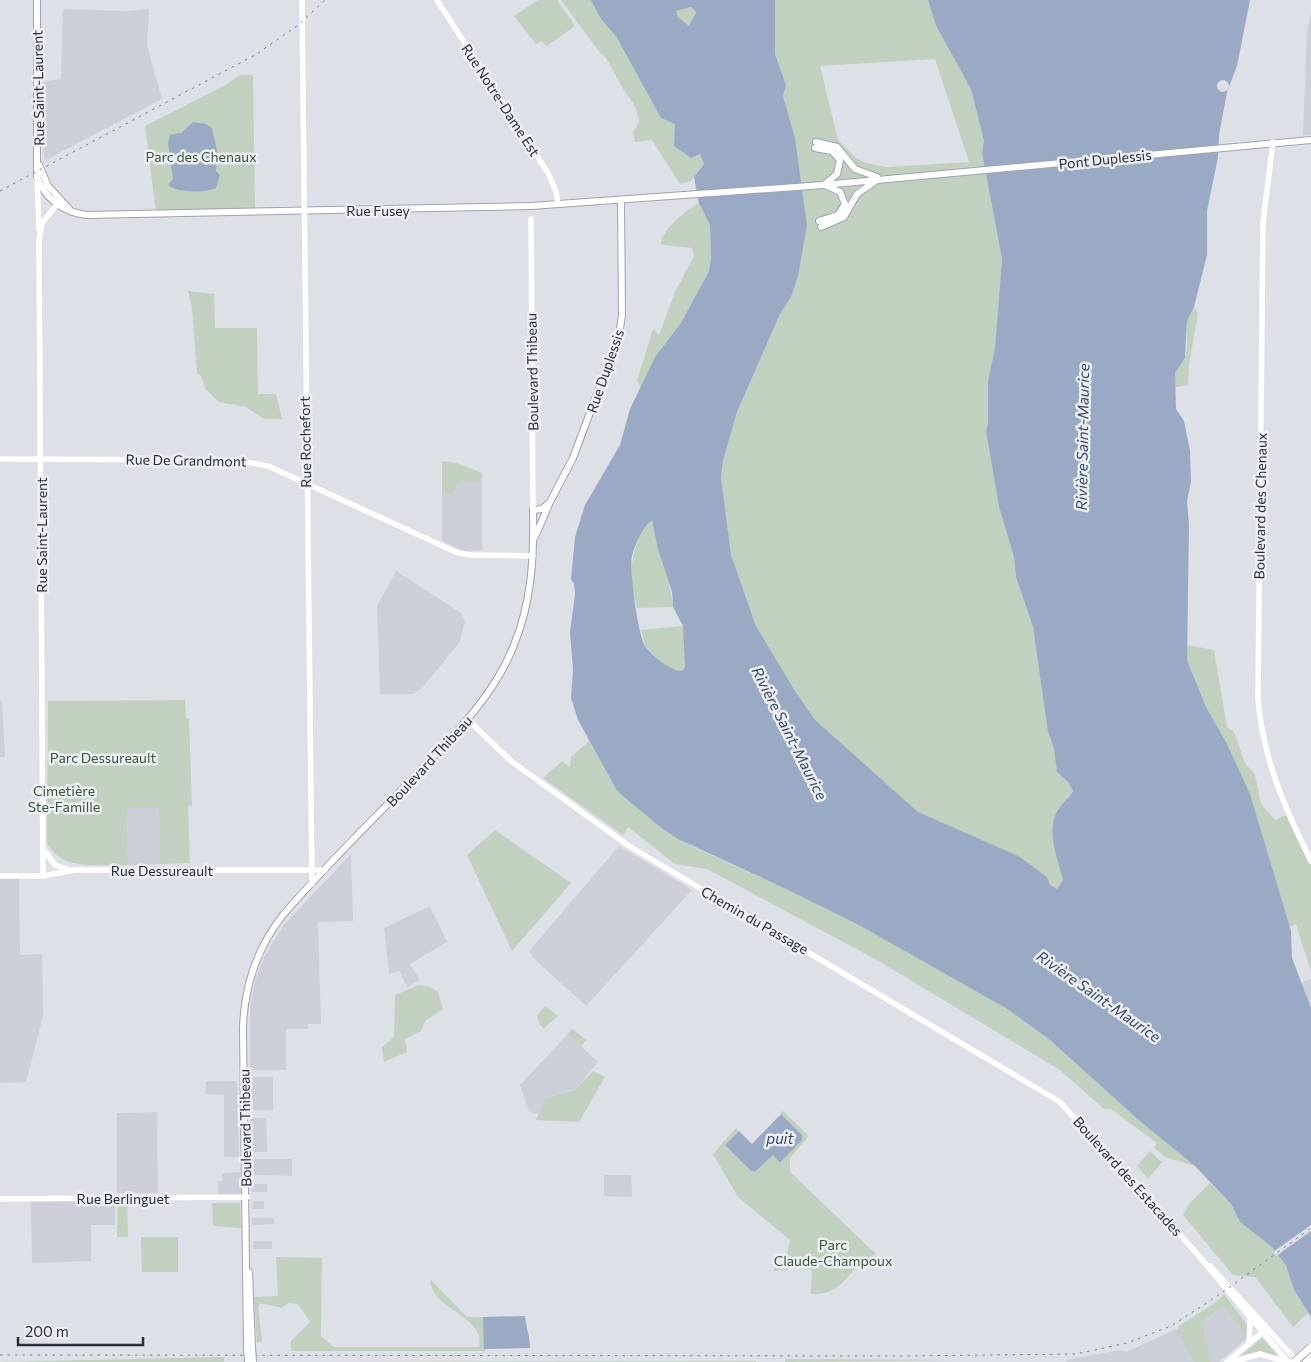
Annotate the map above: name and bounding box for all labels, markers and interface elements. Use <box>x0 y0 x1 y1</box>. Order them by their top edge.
street label: Rue Saint-Laurent <box>28 30 48 146</box>
street label: Rue Notre-Dame Est <box>458 41 544 160</box>
street label: Pont Duplessis <box>1058 146 1152 172</box>
park label: Parc des Chenaux <box>145 148 257 165</box>
street label: Rue Fusey <box>346 202 410 219</box>
street label: Boulevard Thibeau <box>522 313 542 431</box>
street label: Rue Duplessis <box>583 327 627 415</box>
water label: Rivière Saint-Maurice <box>1072 363 1092 511</box>
street label: Rue Rochefort <box>296 396 314 488</box>
street label: Boulevard des Chenaux <box>1250 432 1270 579</box>
street label: Rue De Grandmont <box>125 450 247 470</box>
street label: Rue Saint-Laurent <box>33 477 50 593</box>
water label: Rivière Saint-Maurice <box>749 663 831 803</box>
street label: Boulevard Thibeau <box>383 712 475 810</box>
park label: Parc Dessureault <box>50 749 156 766</box>
park label: Cimetière Ste-Famille <box>28 782 100 815</box>
street label: Rue Dessureault <box>111 862 214 879</box>
street label: Chemin du Passage <box>698 882 812 958</box>
water label: Rivière Saint-Maurice <box>1034 946 1164 1046</box>
street label: Boulevard Thibeau <box>235 1069 255 1187</box>
street label: Boulevard des Estacades <box>1070 1113 1186 1239</box>
water label: puit <box>765 1129 794 1147</box>
street label: Rue Berlinguet <box>77 1190 170 1207</box>
park label: Parc Claude-Champoux <box>774 1236 893 1269</box>
scale bar <box>18 1314 142 1346</box>
text: 200 m <box>25 1322 69 1340</box>

